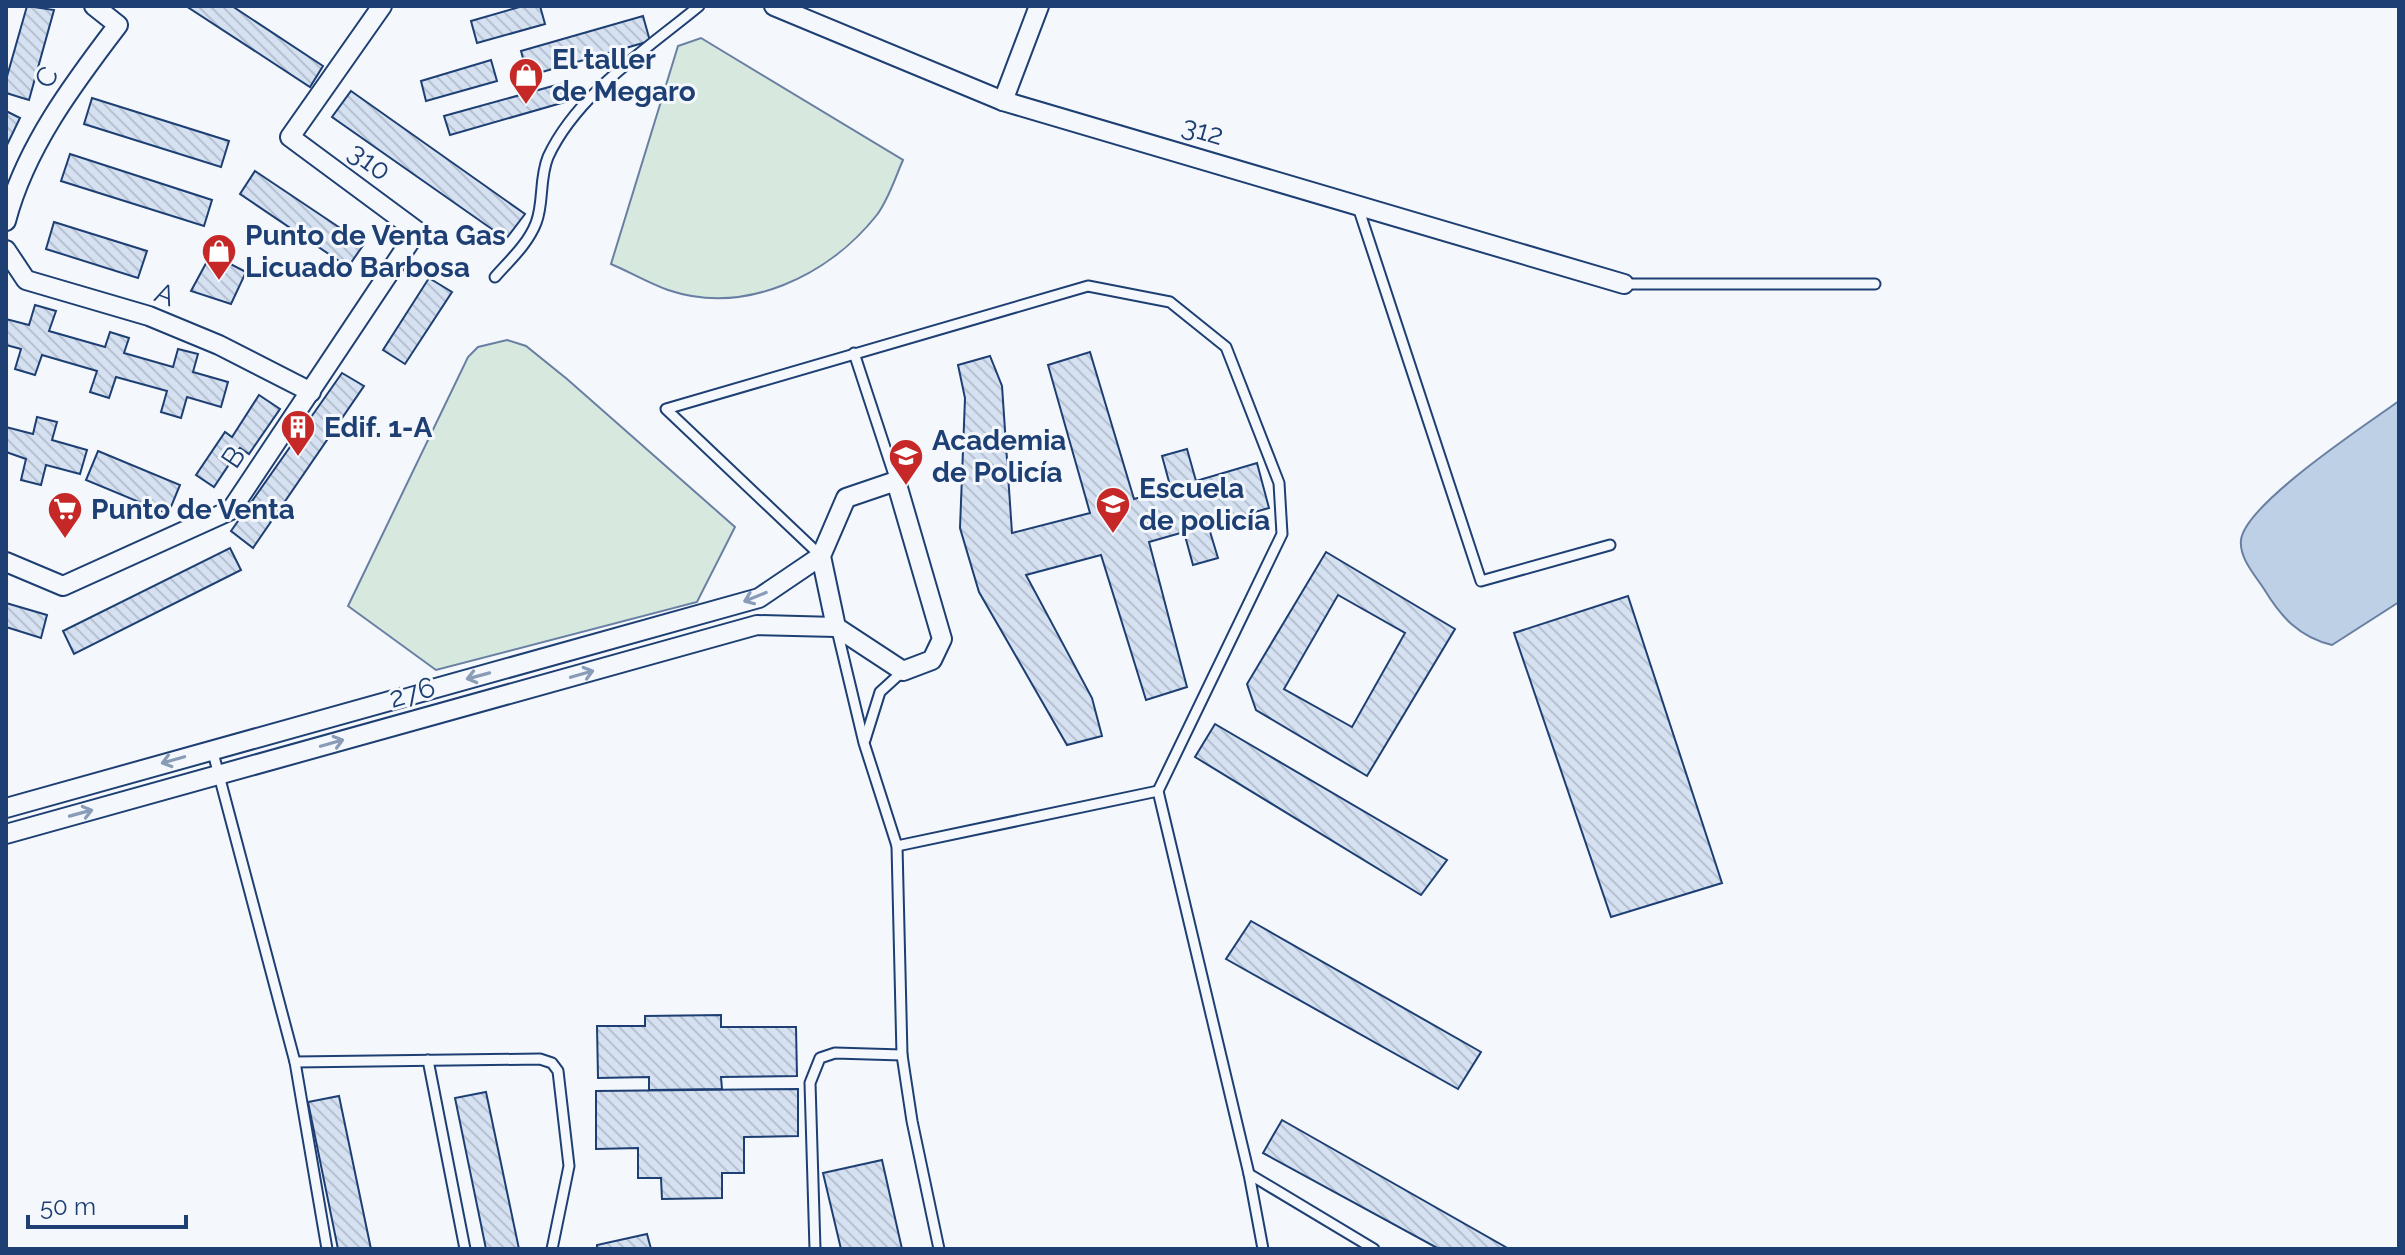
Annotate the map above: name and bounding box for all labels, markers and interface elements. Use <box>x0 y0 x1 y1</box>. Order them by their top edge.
place label: El taller de Megaro <box>552 43 696 108</box>
shop icon: El taller de Megaro <box>507 56 545 106</box>
street label: C <box>27 60 66 94</box>
street label: 312 <box>1178 109 1227 152</box>
street label: 310 <box>342 135 397 188</box>
place label: Punto de Venta Gas Licuado Barbosa <box>245 219 506 284</box>
shop icon: Punto de Venta Gas Licuado Barbosa <box>200 232 238 282</box>
street label: A <box>150 276 179 313</box>
building icon: Edif. 1-A <box>279 408 317 458</box>
place label: Edif. 1-A <box>324 411 433 444</box>
place label: Academia de Policía <box>932 424 1066 489</box>
school or university icon: Academia de Policía <box>887 437 925 487</box>
street label: B <box>215 440 252 474</box>
place label: Escuela de policía <box>1139 472 1270 537</box>
school or university icon: Escuela de policía <box>1094 485 1132 535</box>
supermarket icon: Punto de Venta <box>46 490 84 540</box>
place label: Punto de Venta <box>91 493 295 526</box>
one-way arrow <box>743 591 768 606</box>
one-way arrow <box>569 665 595 680</box>
one-way arrow <box>465 669 491 684</box>
street label: 276 <box>385 670 439 715</box>
one-way arrow <box>318 735 344 750</box>
one-way arrow <box>161 753 187 768</box>
one-way arrow <box>68 805 94 820</box>
scale bar <box>28 1179 186 1229</box>
text: 50 m <box>40 1192 96 1221</box>

